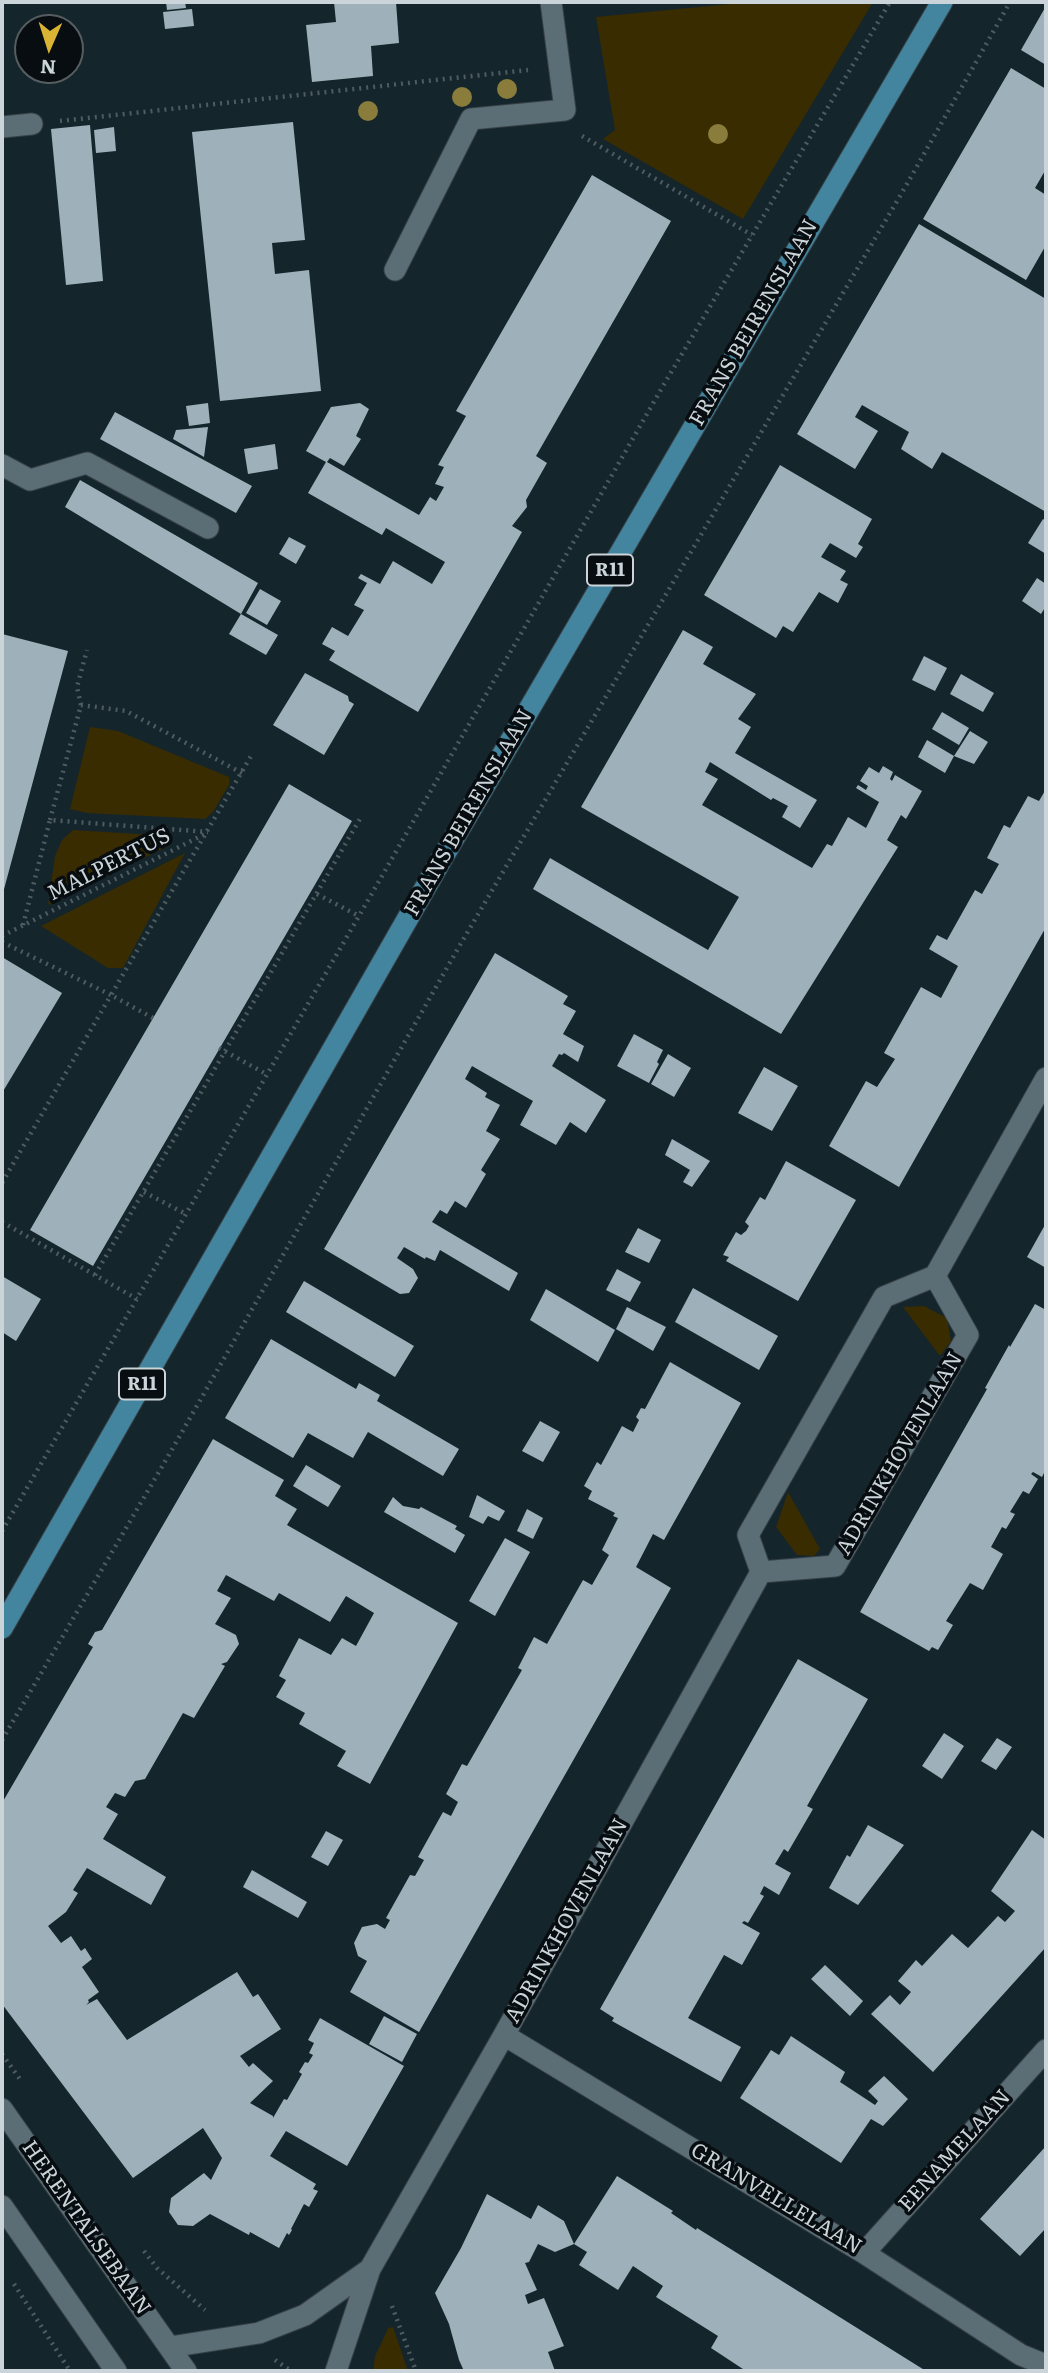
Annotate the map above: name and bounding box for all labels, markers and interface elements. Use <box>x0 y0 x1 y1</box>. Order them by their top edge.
north arrow <box>14 14 84 84</box>
text: N <box>39 54 57 82</box>
street label: FRANS BEIRENSLAAN <box>685 215 823 431</box>
road number: R11 <box>587 554 633 586</box>
street label: FRANS BEIRENSLAAN <box>400 705 538 921</box>
street label: MALPERTUS <box>43 823 175 907</box>
street label: ADRINKHOVENLAAN <box>832 1348 968 1560</box>
road number: R11 <box>119 1368 165 1400</box>
street label: ADRINKHOVENLAAN <box>500 1814 634 2028</box>
street label: EENAMELAAN <box>894 2085 1016 2217</box>
street label: HERENTALSEBAAN <box>16 2136 156 2320</box>
street label: GRANVELLELAAN <box>686 2138 866 2260</box>

